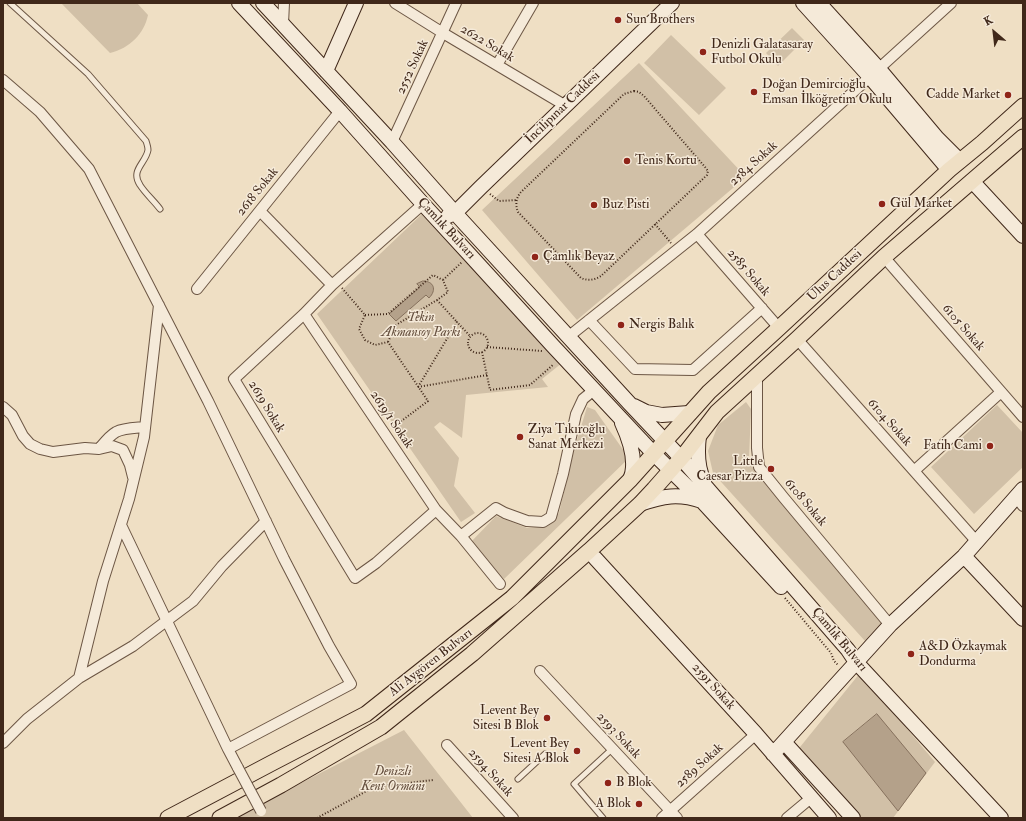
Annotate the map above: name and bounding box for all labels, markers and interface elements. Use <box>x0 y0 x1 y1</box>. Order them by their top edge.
place label: Sun Brothers <box>626 12 695 28</box>
north arrow <box>974 12 1014 52</box>
text: K <box>982 13 995 29</box>
marker: Sun Brothers <box>613 15 623 25</box>
street label: 2622 Sokak <box>457 22 517 66</box>
street label: 2552 Sokak <box>394 37 432 97</box>
place label: Denizli Galatasaray Futbol Okulu <box>711 37 813 68</box>
marker: Denizli Galatasaray Futbol Okulu <box>698 47 708 57</box>
street label: İncilipınar Caddesi <box>522 68 604 148</box>
place label: Doğan Demircioğlu Emsan İlköğretim Okulu <box>762 77 892 108</box>
marker: Doğan Demircioğlu Emsan İlköğretim Okulu <box>749 87 759 97</box>
place label: Cadde Market <box>926 87 1000 103</box>
marker: Cadde Market <box>1003 90 1013 100</box>
street label: 2584 Sokak <box>727 138 781 190</box>
place label: Tenis Kortu <box>635 153 697 169</box>
marker: Tenis Kortu <box>622 156 632 166</box>
street label: 2618 Sokak <box>234 165 282 219</box>
street label: Çamlık Bulvarı <box>414 195 478 263</box>
place label: Gül Market <box>890 196 952 212</box>
place label: Buz Pisti <box>602 197 649 213</box>
marker: Gül Market <box>877 199 887 209</box>
marker: Buz Pisti <box>589 200 599 210</box>
street label: 2585 Sokak <box>723 246 773 300</box>
street label: Ulus Caddesi <box>804 247 866 305</box>
place label: Çamlık Beyaz <box>543 249 615 265</box>
marker: Çamlık Beyaz <box>530 252 540 262</box>
street label: 6105 Sokak <box>938 301 988 355</box>
park label: Tekin Akmansoy Parkı <box>381 310 461 341</box>
place label: Nergis Balık <box>629 317 695 333</box>
marker: Nergis Balık <box>616 320 626 330</box>
street label: 2619 Sokak <box>244 378 288 436</box>
street label: 2619/1 Sokak <box>366 388 416 452</box>
street label: 6104 Sokak <box>864 396 914 450</box>
place label: Ziya Tıkıroğlu Sanat Merkezi <box>528 422 605 453</box>
marker: Ziya Tıkıroğlu Sanat Merkezi <box>515 432 525 442</box>
place label: Fatih Cami <box>923 438 982 454</box>
marker: Fatih Cami <box>985 441 995 451</box>
place label: Little Caesar Pizza <box>696 454 763 485</box>
marker: Little Caesar Pizza <box>766 464 776 474</box>
street label: 6108 Sokak <box>780 476 830 530</box>
street label: Çamlık Bulvarı <box>808 605 870 675</box>
street label: Ali Aygören Bulvarı <box>386 626 476 700</box>
place label: A&D Özkaymak Dondurma <box>919 639 1007 670</box>
marker: A&D Özkaymak Dondurma <box>906 649 916 659</box>
street label: 2591 Sokak <box>688 660 738 714</box>
place label: Levent Bey Sitesi B Blok <box>473 703 539 734</box>
street label: 2593 Sokak <box>593 710 643 762</box>
marker: Levent Bey Sitesi B Blok <box>542 713 552 723</box>
place label: Levent Bey Sitesi A Blok <box>503 736 569 767</box>
street label: 2589 Sokak <box>673 741 727 791</box>
street label: 2594 Sokak <box>464 746 516 800</box>
marker: Levent Bey Sitesi A Blok <box>572 746 582 756</box>
park label: Denizli Kent Ormanı <box>361 764 425 795</box>
place label: B Blok <box>616 775 651 791</box>
marker: B Blok <box>603 778 613 788</box>
place label: A Blok <box>596 796 631 812</box>
marker: A Blok <box>634 799 644 809</box>

